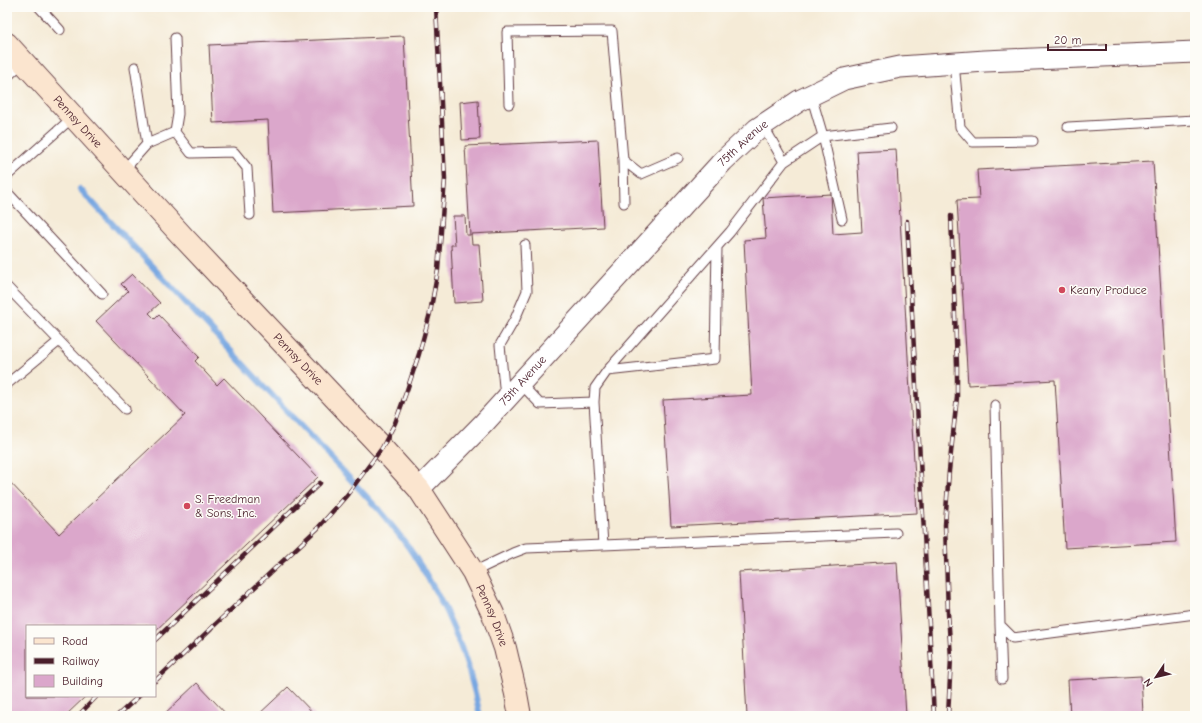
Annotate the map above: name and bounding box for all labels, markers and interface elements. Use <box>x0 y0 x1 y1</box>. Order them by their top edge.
scale bar <box>1048 26 1106 52</box>
text: 20 m <box>1054 33 1082 47</box>
street label: Pennsy Drive <box>50 93 105 151</box>
street label: 75th Avenue <box>715 117 770 169</box>
place label: Keany Produce <box>1070 283 1147 297</box>
marker: Keany Produce <box>1057 285 1067 295</box>
street label: Pennsy Drive <box>270 330 326 388</box>
street label: 75th Avenue <box>496 353 549 408</box>
place label: S. Freedman & Sons, Inc. <box>195 492 260 520</box>
marker: S. Freedman & Sons, Inc. <box>182 501 192 511</box>
street label: Pennsy Drive <box>473 582 511 648</box>
legend <box>26 625 156 697</box>
text: Road <box>62 634 88 648</box>
text: Railway <box>62 654 100 668</box>
north arrow <box>1136 657 1176 697</box>
text: Building <box>62 674 103 688</box>
text: N <box>1141 676 1156 689</box>

